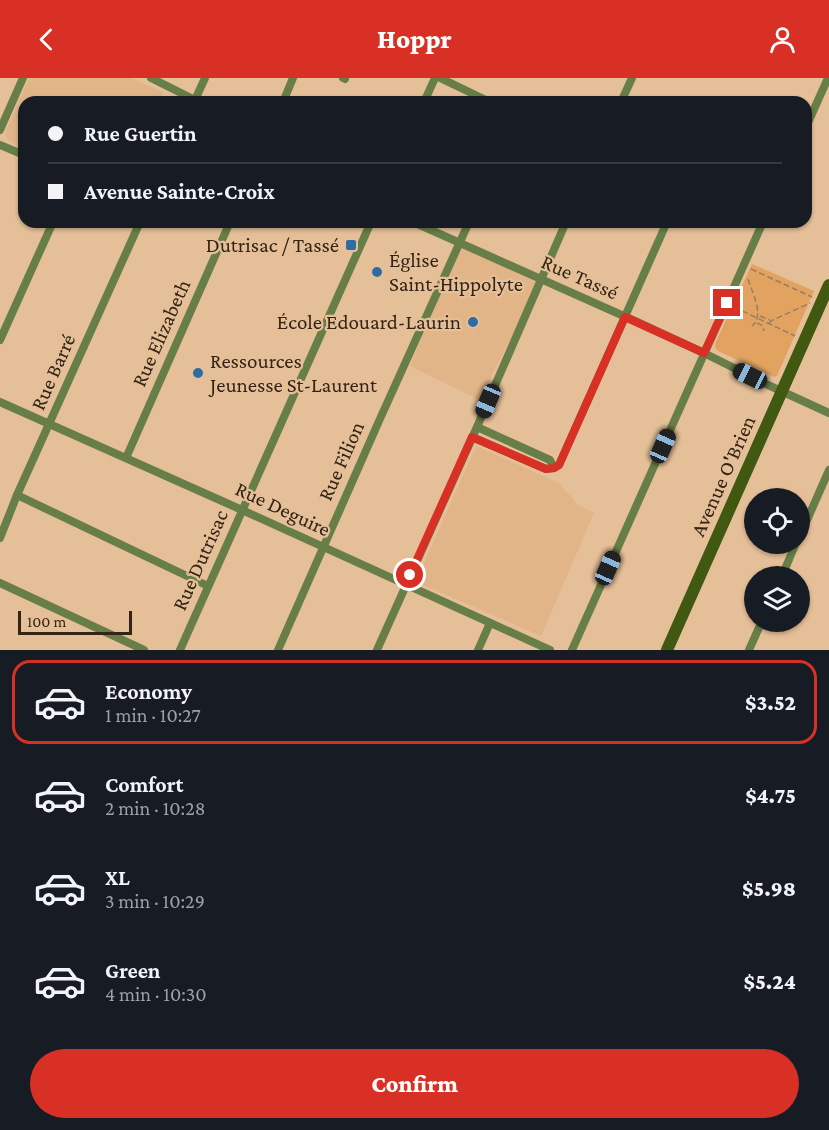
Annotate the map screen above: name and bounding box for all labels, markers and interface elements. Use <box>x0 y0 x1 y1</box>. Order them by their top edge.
icon: back <box>30 23 63 56</box>
icon: person <box>766 23 799 56</box>
text: Hoppr <box>377 24 452 54</box>
text: Rue Guertin <box>84 121 197 146</box>
text: Avenue Sainte-Croix <box>84 179 275 204</box>
place label: Dutrisac / Tassé <box>206 233 339 257</box>
marker: Dutrisac / Tassé <box>344 238 358 252</box>
place label: Église Saint-Hippolyte <box>389 248 523 296</box>
street label: Rue Tassé <box>538 249 622 305</box>
marker: Église Saint-Hippolyte <box>370 265 384 279</box>
street label: Rue Elizabeth <box>127 276 195 390</box>
route end <box>713 289 740 316</box>
place label: École Edouard-Laurin <box>277 310 461 334</box>
marker: École Edouard-Laurin <box>466 315 480 329</box>
street label: Rue Barré <box>26 330 80 414</box>
place label: Ressources Jeunesse St-Laurent <box>208 349 378 397</box>
car <box>730 360 770 392</box>
marker: Ressources Jeunesse St-Laurent <box>191 366 205 380</box>
car <box>473 381 503 421</box>
street label: Avenue O'Brien <box>686 412 760 540</box>
street label: Rue Filion <box>313 418 369 504</box>
car <box>647 426 679 466</box>
street label: Rue Deguire <box>232 477 334 541</box>
map controls <box>744 488 810 632</box>
button: locate <box>744 488 810 554</box>
street label: Rue Dutrisac <box>167 506 233 614</box>
car <box>592 548 624 588</box>
route start <box>396 561 423 588</box>
button: layers <box>744 566 810 632</box>
scale bar <box>18 608 132 636</box>
text: 100 m <box>27 613 66 630</box>
icon: car <box>33 675 87 729</box>
text: Economy <box>105 679 192 704</box>
text: $3.52 <box>745 690 796 715</box>
text: 1 min · 10:27 <box>105 704 201 726</box>
icon: car <box>33 768 87 822</box>
text: Comfort <box>105 772 183 797</box>
text: $4.75 <box>745 783 796 808</box>
text: 2 min · 10:28 <box>105 797 205 819</box>
icon: car <box>33 861 87 915</box>
text: XL <box>105 865 130 890</box>
text: $5.98 <box>742 876 796 901</box>
text: 3 min · 10:29 <box>105 890 205 912</box>
icon: car <box>33 954 87 1008</box>
text: Green <box>105 958 161 983</box>
text: $5.24 <box>744 969 796 994</box>
text: 4 min · 10:30 <box>105 983 207 1005</box>
button: Confirm <box>30 1049 799 1118</box>

